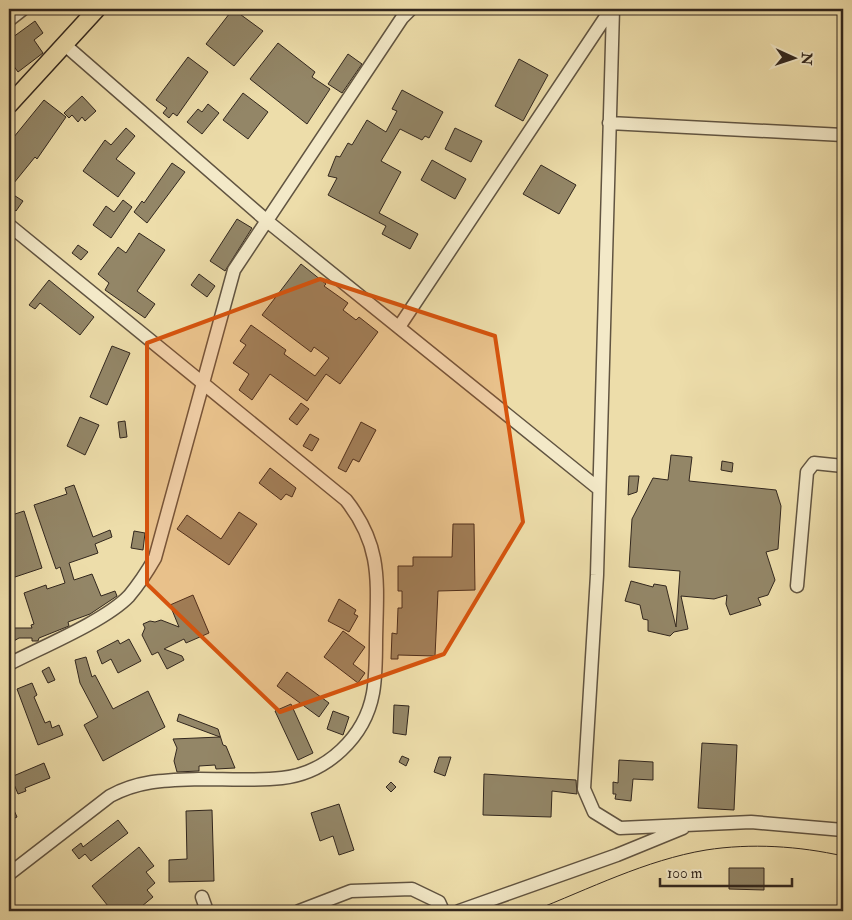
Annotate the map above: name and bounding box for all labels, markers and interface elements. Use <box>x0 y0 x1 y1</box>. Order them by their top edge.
north arrow <box>770 32 820 82</box>
text: N <box>798 51 815 66</box>
scale bar <box>660 855 792 887</box>
text: 100 m <box>667 864 703 883</box>

